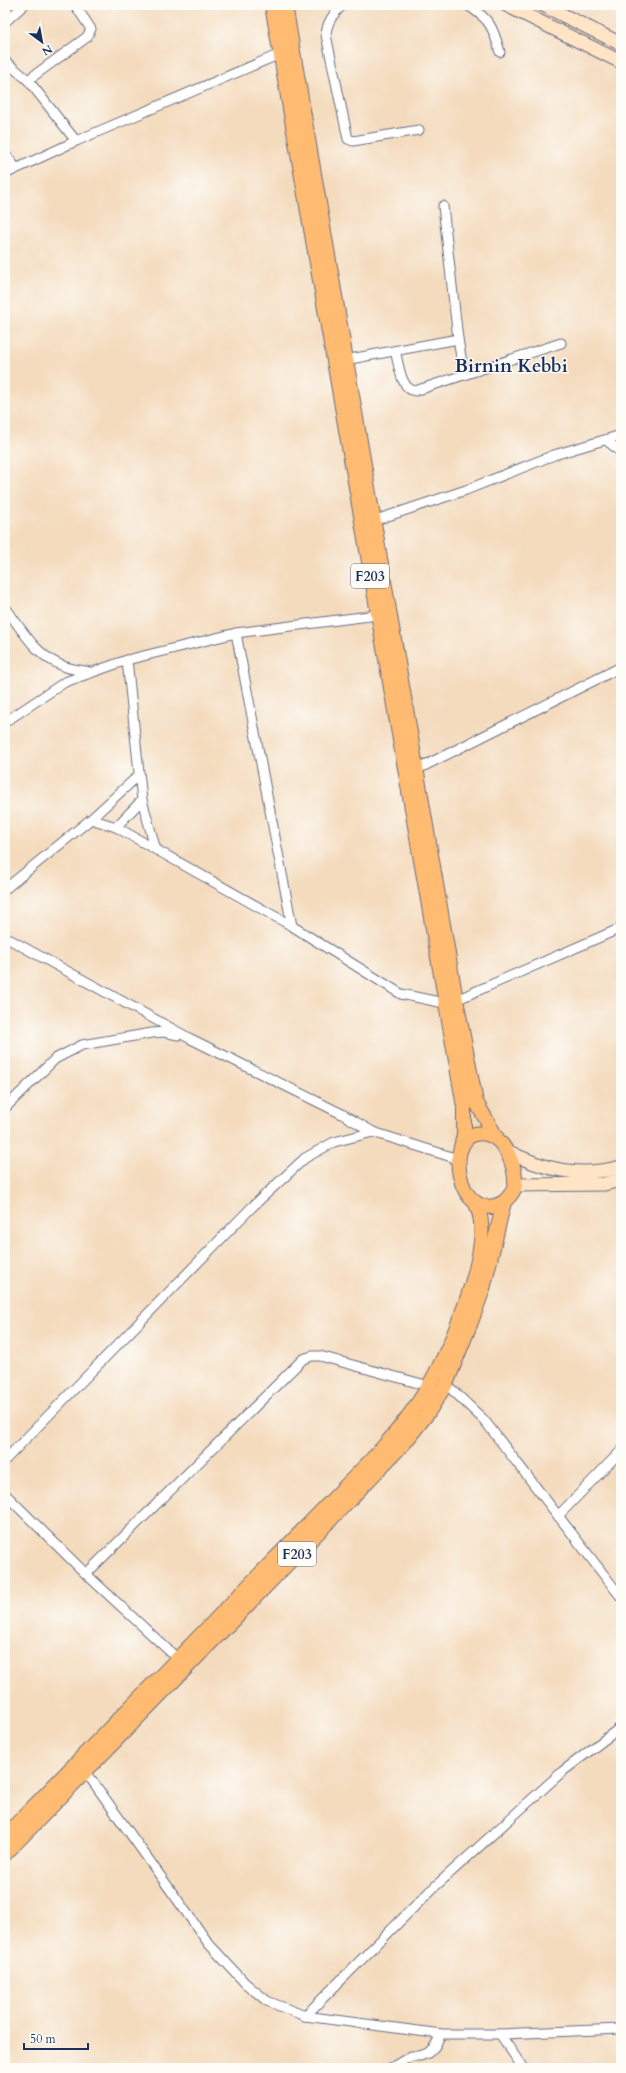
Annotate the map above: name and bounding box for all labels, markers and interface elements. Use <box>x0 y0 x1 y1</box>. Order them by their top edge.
north arrow <box>22 22 62 62</box>
text: N <box>39 41 55 59</box>
district label: Birnin Kebbi <box>454 353 568 379</box>
road number: F203 <box>351 564 389 588</box>
road number: F203 <box>278 1542 316 1566</box>
scale bar <box>24 2025 88 2051</box>
text: 50 m <box>30 2031 57 2047</box>

